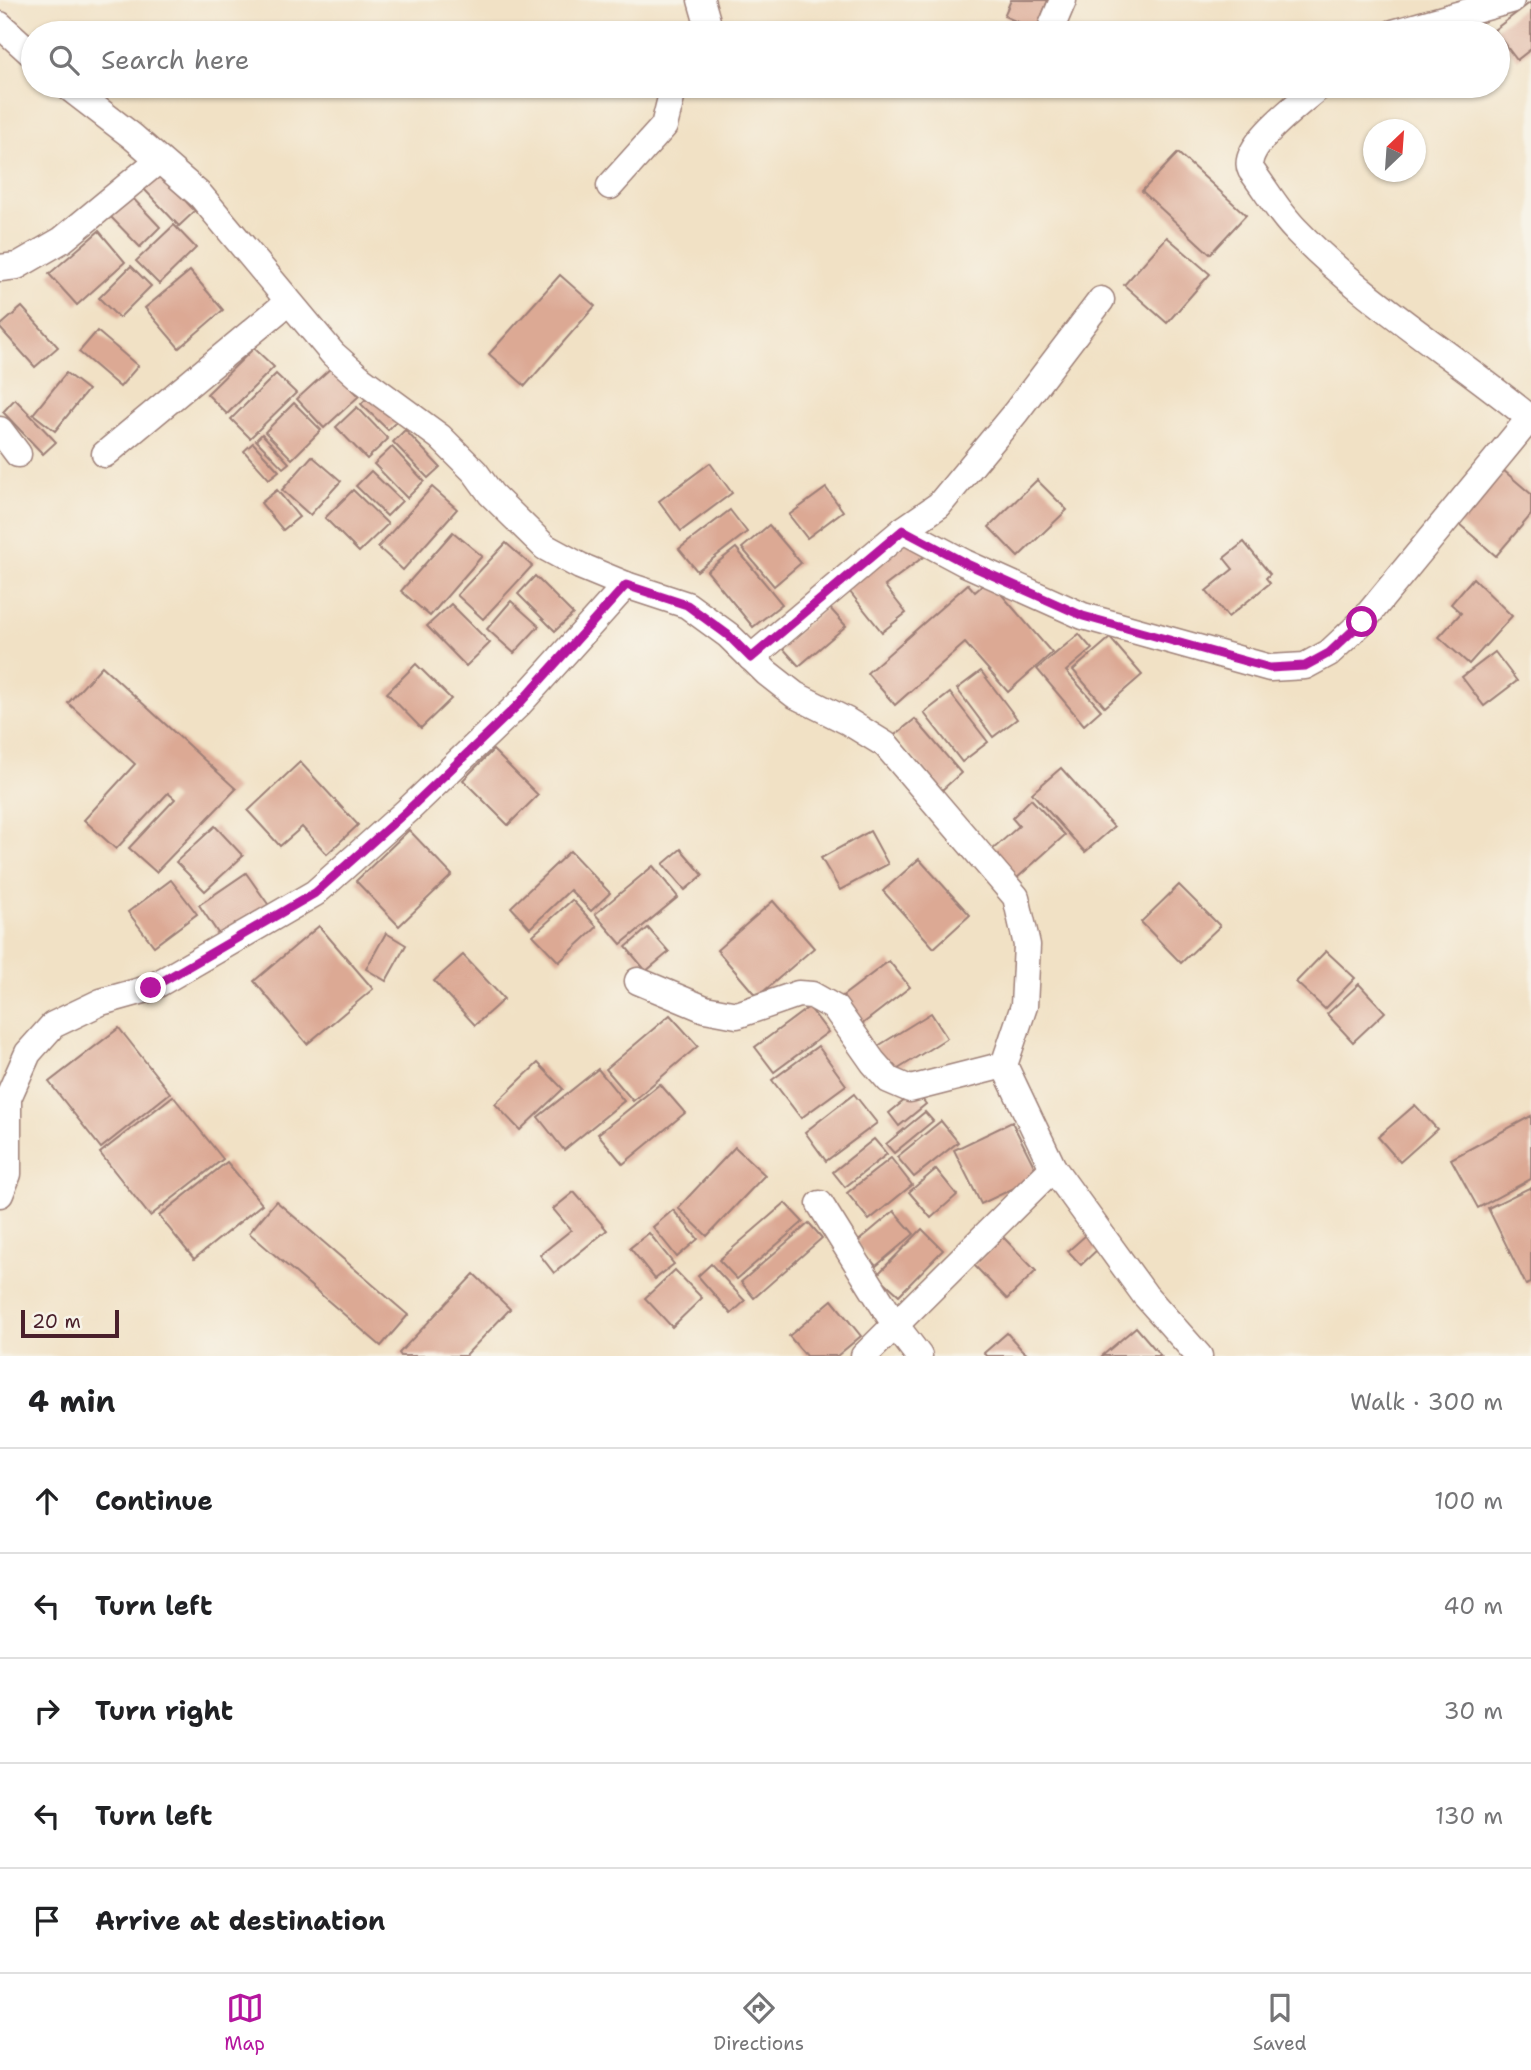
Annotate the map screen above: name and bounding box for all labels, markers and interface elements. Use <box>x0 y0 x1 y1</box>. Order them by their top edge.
search box <box>21 21 1510 98</box>
icon: search <box>45 41 83 79</box>
text: Search here <box>101 42 250 77</box>
north arrow <box>1363 119 1426 182</box>
route start <box>1346 606 1377 637</box>
route end <box>135 972 166 1003</box>
scale bar <box>21 1307 119 1339</box>
text: 20 m <box>32 1309 81 1334</box>
text: 4 min <box>28 1381 115 1422</box>
text: Walk · 300 m <box>1350 1387 1503 1417</box>
icon: ahead <box>28 1482 66 1520</box>
text: Continue <box>95 1483 213 1518</box>
text: 100 m <box>1434 1486 1503 1516</box>
icon: left <box>28 1587 66 1625</box>
text: Turn left <box>95 1588 212 1623</box>
text: 40 m <box>1443 1591 1503 1621</box>
icon: right <box>28 1692 66 1730</box>
text: Turn right <box>95 1693 233 1728</box>
text: 30 m <box>1444 1696 1503 1726</box>
icon: left <box>28 1797 66 1835</box>
text: Turn left <box>95 1798 212 1833</box>
text: 130 m <box>1435 1801 1503 1831</box>
icon: arrive <box>28 1902 66 1940</box>
text: Arrive at destination <box>95 1903 385 1938</box>
tab: Map <box>224 1989 265 2056</box>
tab: Directions <box>714 1989 804 2056</box>
tab: Saved <box>1253 1989 1307 2056</box>

